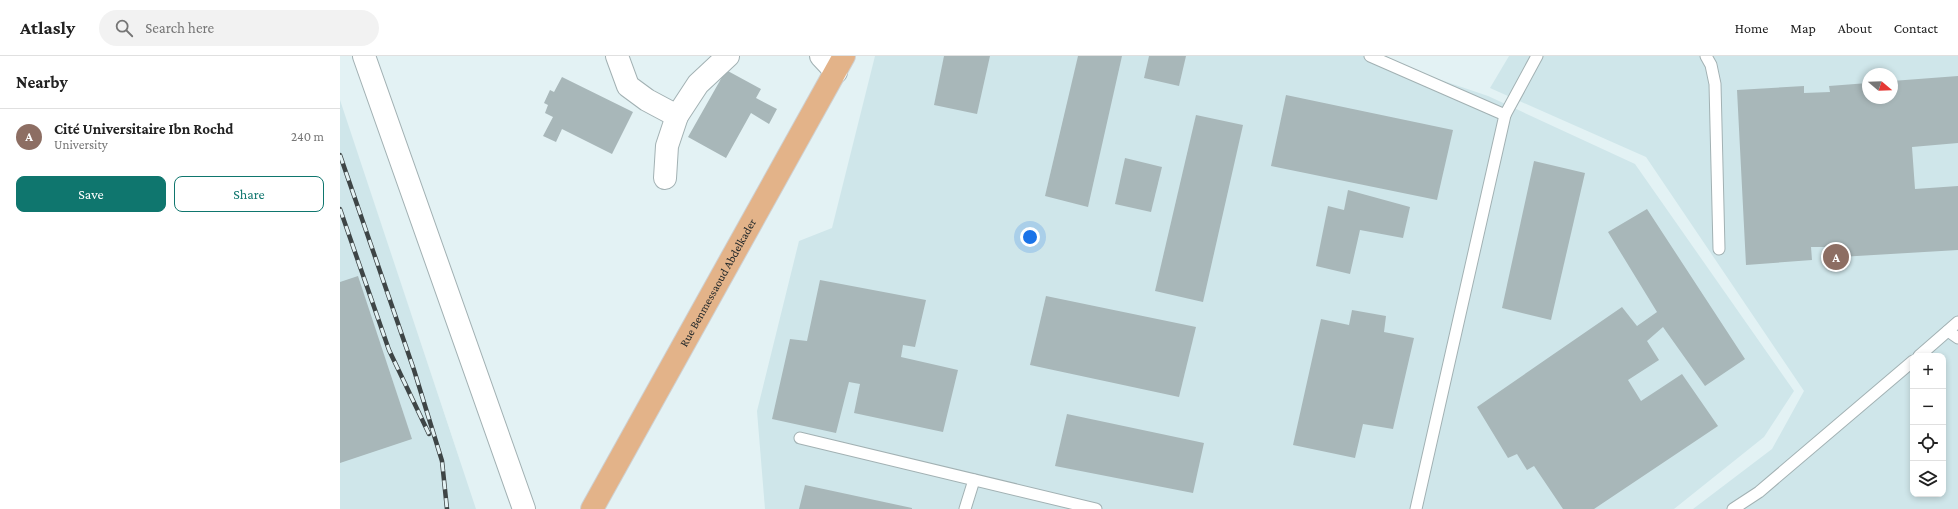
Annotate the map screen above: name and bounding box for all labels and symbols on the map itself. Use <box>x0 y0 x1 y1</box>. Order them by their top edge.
north arrow <box>1862 68 1898 104</box>
street label: Rue Benmessaoud Abdelkader <box>677 216 759 349</box>
your location <box>1020 227 1040 247</box>
pin: A <box>1823 242 1849 272</box>

